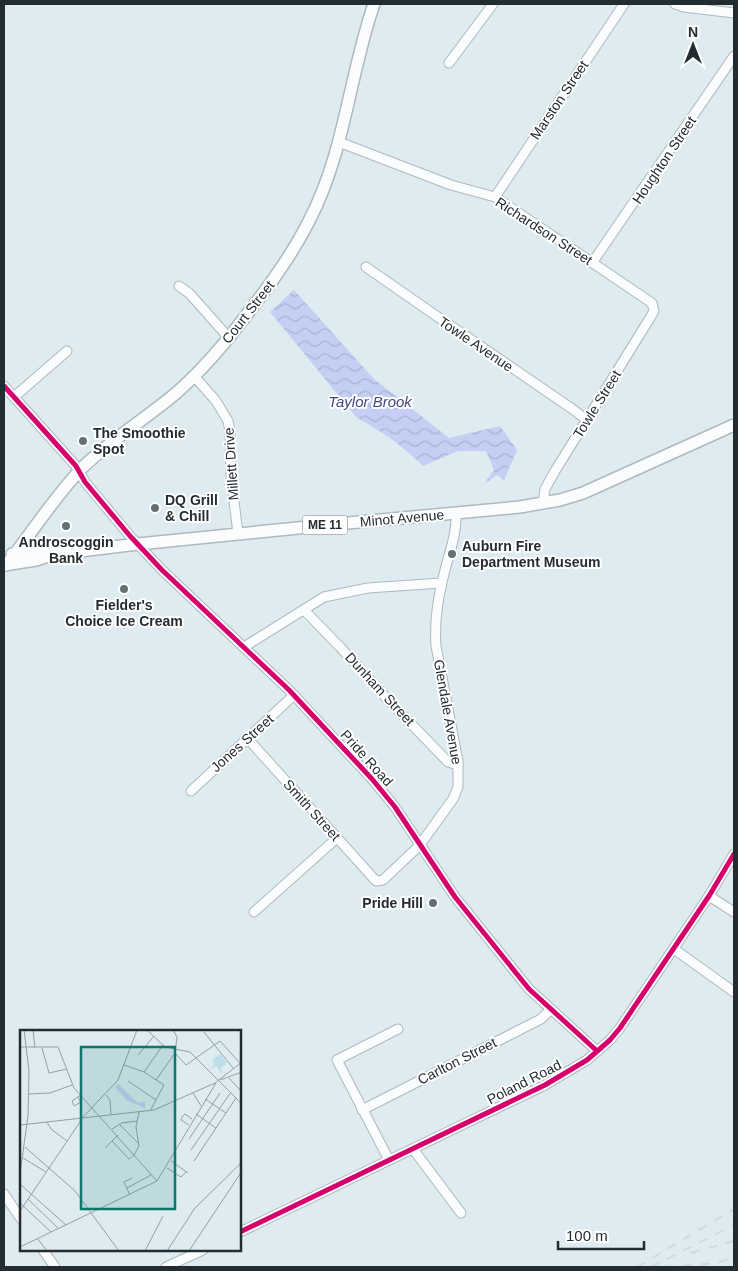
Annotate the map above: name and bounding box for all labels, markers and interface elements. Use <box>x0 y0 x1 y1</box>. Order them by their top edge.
north arrow <box>668 20 718 70</box>
text: N <box>688 24 698 40</box>
street label: Marston Street <box>527 57 591 143</box>
street label: Houghton Street <box>629 113 699 207</box>
street label: Richardson Street <box>493 194 595 268</box>
street label: Court Street <box>218 277 278 347</box>
street label: Towle Avenue <box>436 313 516 375</box>
street label: Towle Street <box>570 367 624 441</box>
water label: Taylor Brook <box>328 393 413 410</box>
place label: The Smoothie Spot <box>93 425 186 457</box>
street label: Millett Drive <box>220 427 242 501</box>
marker: The Smoothie Spot <box>77 435 89 447</box>
place label: DQ Grill & Chill <box>165 492 218 524</box>
marker: DQ Grill & Chill <box>149 502 161 514</box>
street label: Minot Avenue <box>359 506 445 530</box>
road number: ME 11 <box>302 516 348 534</box>
marker: Androscoggin Bank <box>60 520 72 532</box>
place label: Androscoggin Bank <box>19 534 113 566</box>
place label: Auburn Fire Department Museum <box>462 538 600 570</box>
marker: Auburn Fire Department Museum <box>446 548 458 560</box>
marker: Fielder's Choice Ice Cream <box>118 583 130 595</box>
place label: Fielder's Choice Ice Cream <box>65 597 183 629</box>
street label: Dunham Street <box>342 649 418 729</box>
street label: Glendale Avenue <box>431 658 465 766</box>
street label: Jones Street <box>207 711 277 775</box>
street label: Pride Road <box>338 727 396 789</box>
street label: Smith Street <box>280 776 344 844</box>
place label: Pride Hill <box>362 895 423 911</box>
marker: Pride Hill <box>427 897 439 909</box>
inset map <box>20 1030 241 1251</box>
street label: Carlton Street <box>415 1034 499 1088</box>
street label: Poland Road <box>484 1056 564 1108</box>
scale bar <box>558 1218 644 1250</box>
text: 100 m <box>566 1227 608 1244</box>

